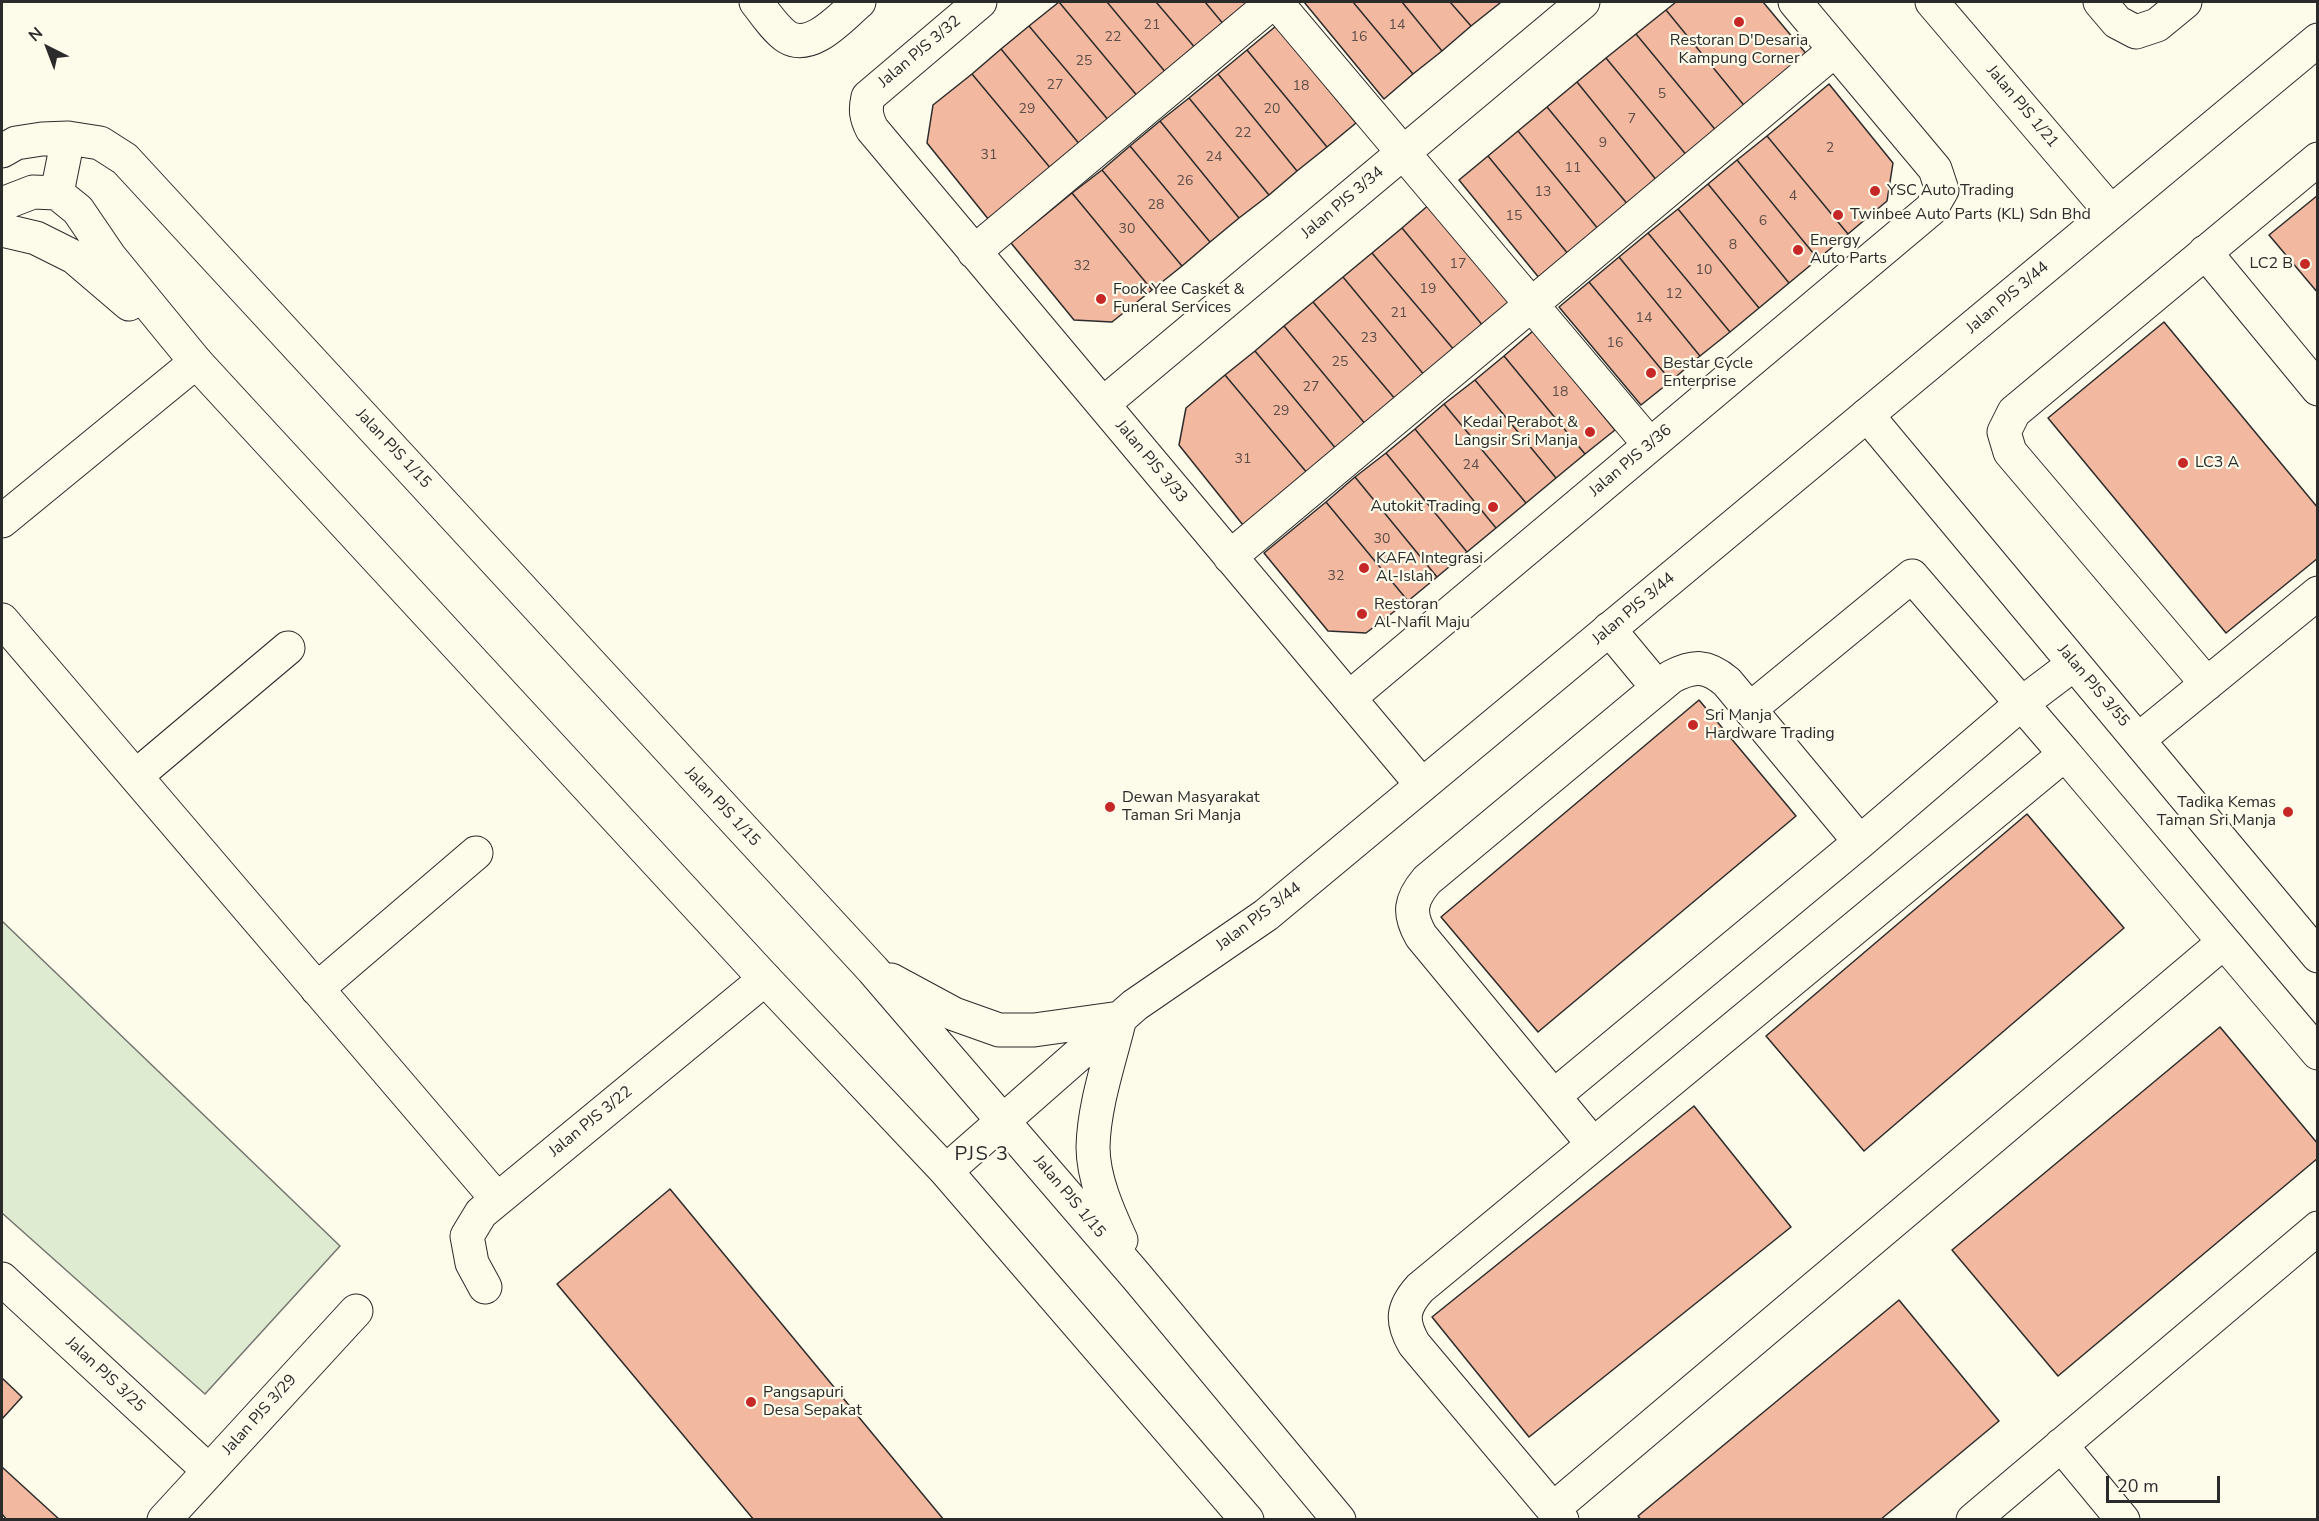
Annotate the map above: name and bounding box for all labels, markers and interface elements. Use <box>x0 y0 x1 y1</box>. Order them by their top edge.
street label: Jalan PJS 3/32 <box>875 12 965 92</box>
marker: Restoran D'Desaria Kampung Corner <box>1732 15 1746 29</box>
north arrow <box>18 18 78 78</box>
house number: 21 <box>1144 18 1160 34</box>
house number: 14 <box>1389 18 1405 34</box>
text: N <box>24 22 48 47</box>
house number: 22 <box>1105 30 1121 46</box>
house number: 16 <box>1351 30 1367 46</box>
place label: Restoran D'Desaria Kampung Corner <box>1670 31 1808 69</box>
house number: 25 <box>1076 54 1092 70</box>
street label: Jalan PJS 1/21 <box>1982 62 2062 152</box>
house number: 27 <box>1047 78 1063 94</box>
house number: 18 <box>1293 79 1309 95</box>
house number: 5 <box>1658 87 1666 103</box>
house number: 29 <box>1019 102 1035 118</box>
house number: 20 <box>1264 102 1280 118</box>
house number: 7 <box>1628 112 1636 128</box>
house number: 22 <box>1235 126 1251 142</box>
house number: 9 <box>1599 136 1607 152</box>
house number: 2 <box>1826 141 1834 157</box>
house number: 31 <box>981 148 997 164</box>
house number: 24 <box>1206 150 1222 166</box>
house number: 11 <box>1565 161 1581 177</box>
street label: Jalan PJS 3/34 <box>1298 163 1388 243</box>
house number: 26 <box>1177 174 1193 190</box>
place label: YSC Auto Trading <box>1887 181 2014 201</box>
marker: YSC Auto Trading <box>1868 184 1882 198</box>
house number: 13 <box>1535 185 1551 201</box>
house number: 4 <box>1789 189 1797 205</box>
house number: 28 <box>1148 198 1164 214</box>
place label: Twinbee Auto Parts (KL) Sdn Bhd <box>1850 205 2091 225</box>
marker: Twinbee Auto Parts (KL) Sdn Bhd <box>1831 208 1845 222</box>
house number: 15 <box>1506 209 1522 225</box>
house number: 6 <box>1759 214 1767 230</box>
house number: 30 <box>1119 222 1135 238</box>
place label: Energy Auto Parts <box>1810 231 1887 269</box>
house number: 8 <box>1729 238 1737 254</box>
marker: Energy Auto Parts <box>1791 243 1805 257</box>
place label: LC2 B <box>2250 254 2293 274</box>
house number: 17 <box>1450 257 1466 273</box>
marker: LC2 B <box>2298 257 2312 271</box>
street label: Jalan PJS 3/44 <box>1963 258 2053 338</box>
house number: 32 <box>1074 259 1090 275</box>
house number: 10 <box>1696 263 1712 279</box>
place label: Fook Yee Casket & Funeral Services <box>1113 280 1245 318</box>
house number: 19 <box>1420 282 1436 298</box>
house number: 12 <box>1666 287 1682 303</box>
marker: Fook Yee Casket & Funeral Services <box>1094 292 1108 306</box>
house number: 21 <box>1391 306 1407 322</box>
house number: 14 <box>1636 311 1652 327</box>
house number: 23 <box>1361 331 1377 347</box>
house number: 16 <box>1607 336 1623 352</box>
place label: Bestar Cycle Enterprise <box>1663 354 1753 392</box>
house number: 25 <box>1332 355 1348 371</box>
marker: Bestar Cycle Enterprise <box>1644 366 1658 380</box>
house number: 27 <box>1303 380 1319 396</box>
house number: 18 <box>1552 385 1568 401</box>
house number: 29 <box>1273 404 1289 420</box>
street label: Jalan PJS 1/15 <box>351 405 435 493</box>
place label: Kedai Perabot & Langsir Sri Manja <box>1454 413 1578 451</box>
street label: Jalan PJS 3/33 <box>1111 417 1191 507</box>
street label: Jalan PJS 3/36 <box>1586 421 1676 501</box>
marker: Kedai Perabot & Langsir Sri Manja <box>1583 425 1597 439</box>
house number: 31 <box>1235 452 1251 468</box>
place label: LC3 A <box>2195 453 2239 473</box>
marker: LC3 A <box>2176 456 2190 470</box>
house number: 24 <box>1463 458 1479 474</box>
place label: Autokit Trading <box>1370 497 1481 517</box>
marker: Autokit Trading <box>1486 500 1500 514</box>
house number: 30 <box>1374 532 1390 548</box>
place label: KAFA Integrasi Al-Islah <box>1376 549 1483 587</box>
marker: KAFA Integrasi Al-Islah <box>1357 561 1371 575</box>
house number: 32 <box>1328 569 1344 585</box>
street label: Jalan PJS 3/44 <box>1589 569 1679 649</box>
place label: Restoran Al-Nafil Maju <box>1374 595 1470 633</box>
marker: Restoran Al-Nafil Maju <box>1355 607 1369 621</box>
street label: Jalan PJS 3/55 <box>2053 641 2133 731</box>
place label: Sri Manja Hardware Trading <box>1705 706 1835 744</box>
marker: Sri Manja Hardware Trading <box>1686 718 1700 732</box>
street label: Jalan PJS 1/15 <box>680 763 764 851</box>
place label: Dewan Masyarakat Taman Sri Manja <box>1122 788 1260 826</box>
place label: Tadika Kemas Taman Sri Manja <box>2157 793 2276 831</box>
marker: Dewan Masyarakat Taman Sri Manja <box>1103 800 1117 814</box>
marker: Tadika Kemas Taman Sri Manja <box>2281 805 2295 819</box>
street label: Jalan PJS 3/44 <box>1213 879 1305 955</box>
street label: Jalan PJS 3/22 <box>545 1083 637 1161</box>
district label: PJS 3 <box>955 1143 1009 1167</box>
street label: Jalan PJS 1/15 <box>1029 1152 1109 1242</box>
street label: Jalan PJS 3/25 <box>61 1333 149 1417</box>
street label: Jalan PJS 3/29 <box>219 1371 301 1459</box>
place label: Pangsapuri Desa Sepakat <box>763 1383 862 1421</box>
marker: Pangsapuri Desa Sepakat <box>744 1395 758 1409</box>
scale bar <box>2109 1464 2223 1502</box>
text: 20 m <box>2117 1474 2159 1498</box>

